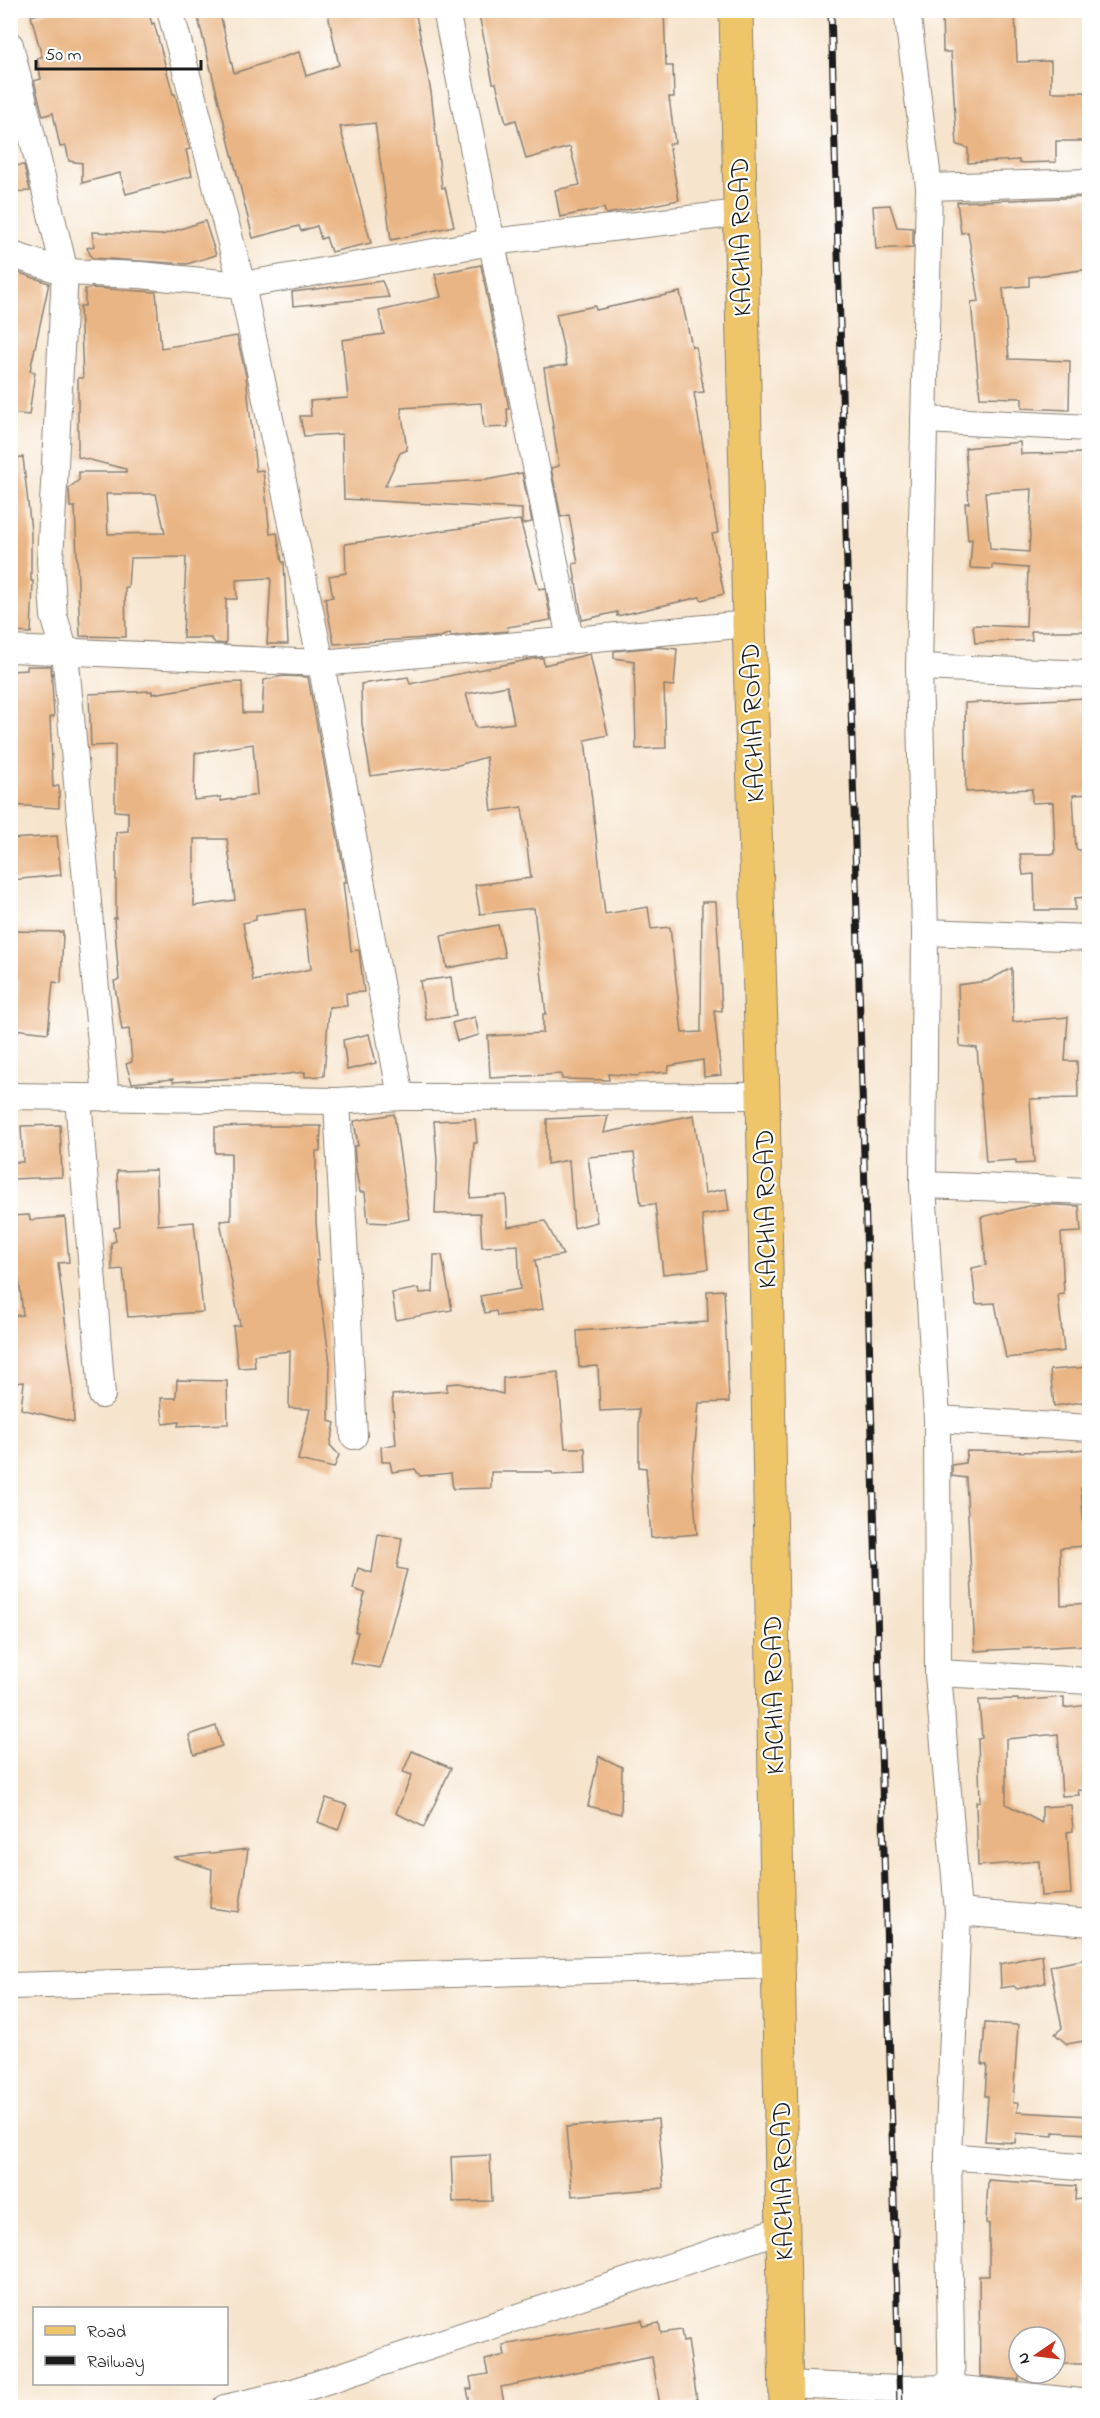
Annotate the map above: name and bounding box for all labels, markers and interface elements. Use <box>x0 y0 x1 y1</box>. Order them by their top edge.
scale bar <box>36 33 201 71</box>
text: 50 m <box>45 43 82 69</box>
street label: KACHIA ROAD <box>722 157 763 317</box>
street label: KACHIA ROAD <box>732 643 777 803</box>
street label: KACHIA ROAD <box>747 1129 788 1289</box>
street label: KACHIA ROAD <box>755 1615 796 1775</box>
street label: KACHIA ROAD <box>764 2101 805 2261</box>
legend <box>33 2307 228 2385</box>
text: Road <box>87 2320 126 2346</box>
north arrow <box>1007 2325 1067 2385</box>
text: Railway <box>87 2350 144 2376</box>
text: N <box>1011 2350 1037 2366</box>

